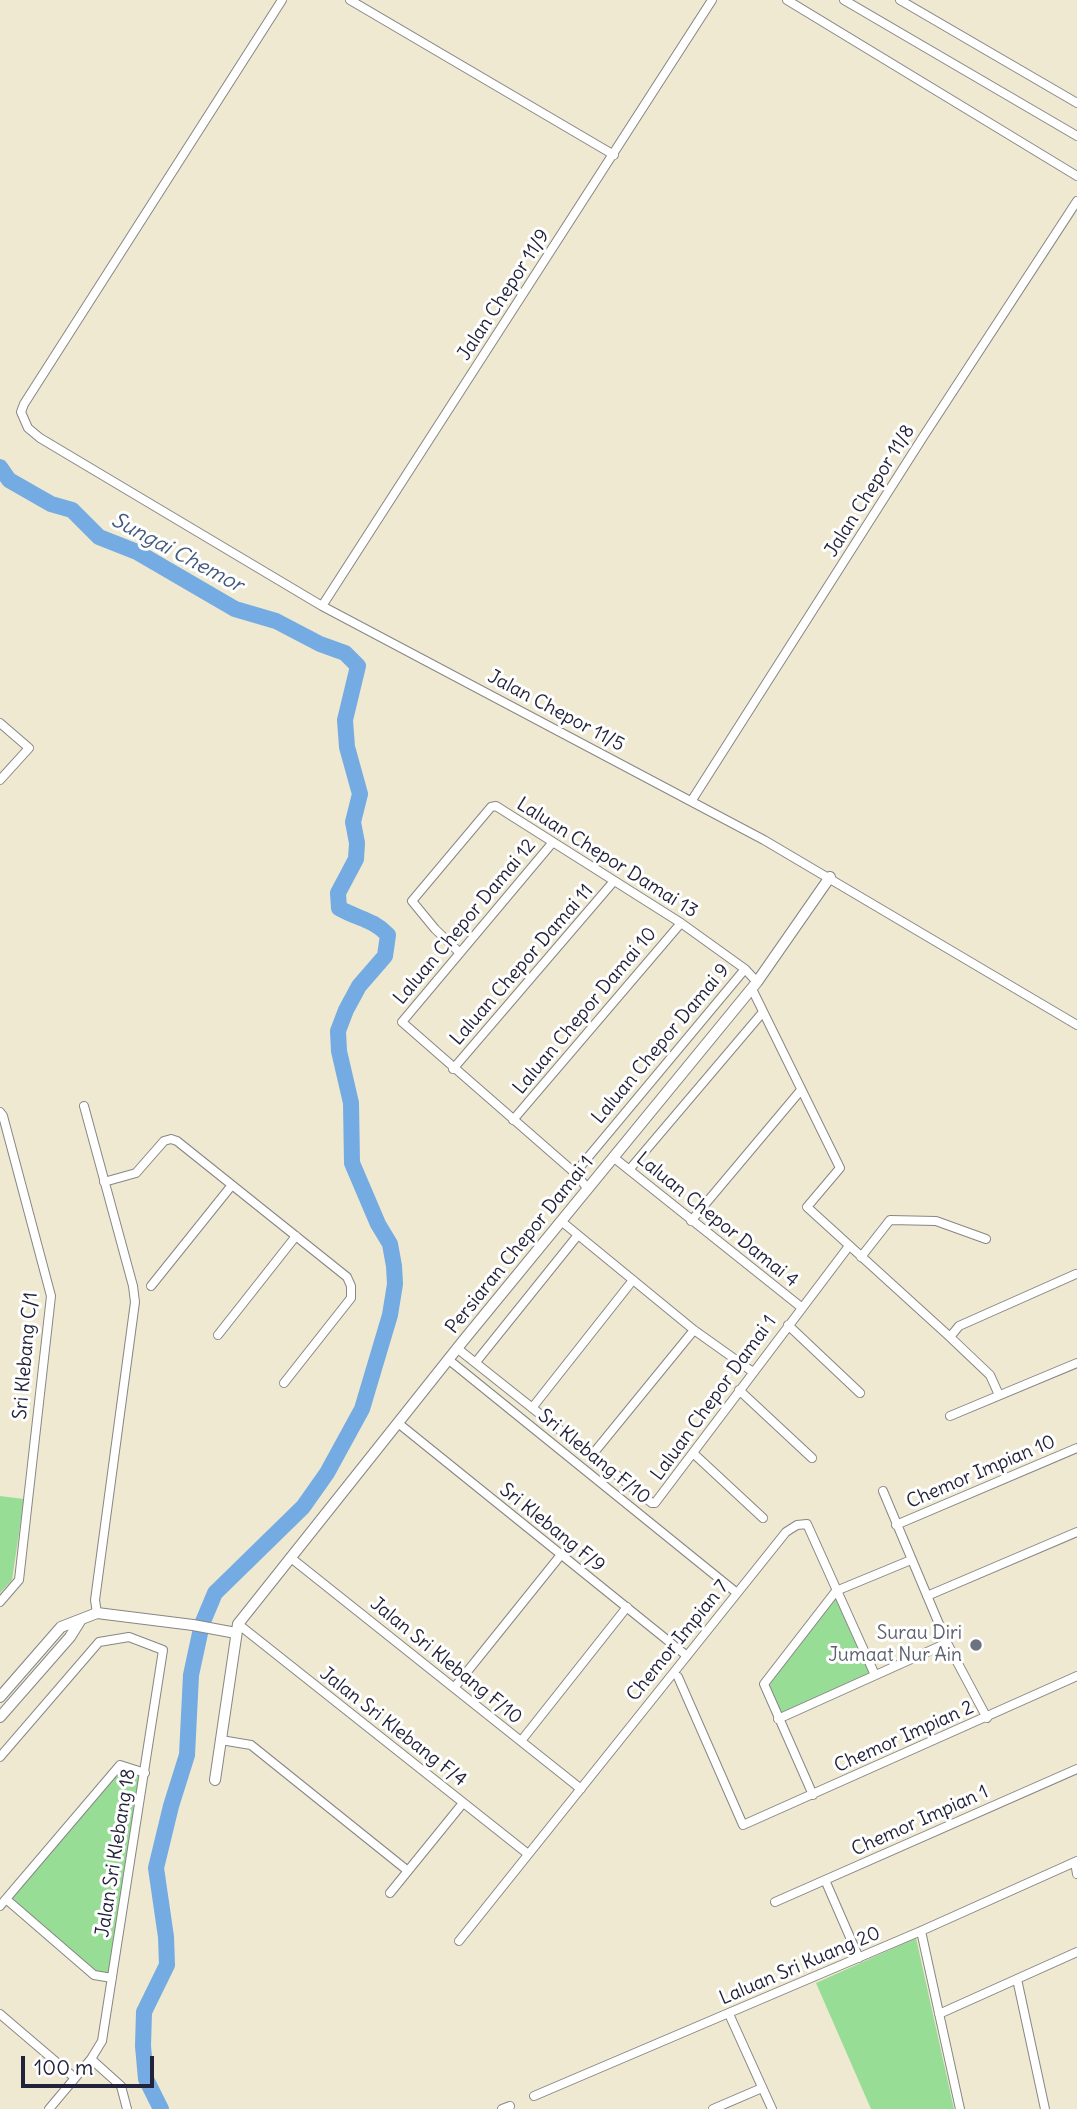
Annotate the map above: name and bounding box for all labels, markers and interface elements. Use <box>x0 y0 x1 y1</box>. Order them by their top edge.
street label: Jalan Chepor 11/9 <box>453 225 555 365</box>
street label: Jalan Chepor 11/8 <box>820 421 920 561</box>
water label: Sungai Chemor <box>107 508 247 598</box>
street label: Jalan Chepor 11/5 <box>484 665 628 757</box>
street label: Laluan Chepor Damai 13 <box>512 793 702 923</box>
street label: Laluan Chepor Damai 12 <box>389 835 541 1009</box>
street label: Laluan Chepor Damai 11 <box>446 880 598 1050</box>
street label: Laluan Chepor Damai 10 <box>509 923 661 1099</box>
street label: Laluan Chepor Damai 9 <box>587 959 735 1129</box>
street label: Laluan Chepor Damai 4 <box>631 1148 803 1292</box>
street label: Persiaran Chepor Damai 1 <box>441 1152 599 1338</box>
street label: Sri Klebang C/1 <box>9 1291 43 1421</box>
street label: Laluan Chepor Damai 1 <box>646 1311 782 1485</box>
street label: Sri Klebang F/10 <box>533 1405 655 1509</box>
street label: Chemor Impian 10 <box>903 1430 1059 1514</box>
street label: Sri Klebang F/9 <box>495 1479 609 1577</box>
street label: Chemor Impian 7 <box>622 1576 734 1706</box>
street label: Jalan Sri Klebang F/10 <box>365 1593 527 1729</box>
place label: Surau Diri Jumaat Nur Ain <box>828 1623 962 1667</box>
marker: Surau Diri Jumaat Nur Ain <box>968 1637 984 1653</box>
street label: Jalan Sri Klebang F/4 <box>315 1663 471 1791</box>
street label: Chemor Impian 2 <box>831 1696 977 1778</box>
street label: Jalan Sri Klebang 18 <box>91 1767 141 1939</box>
street label: Chemor Impian 1 <box>848 1781 992 1861</box>
street label: Laluan Sri Kuang 20 <box>716 1922 884 2010</box>
scale bar <box>24 2042 158 2086</box>
text: 100 m <box>34 2054 93 2081</box>

